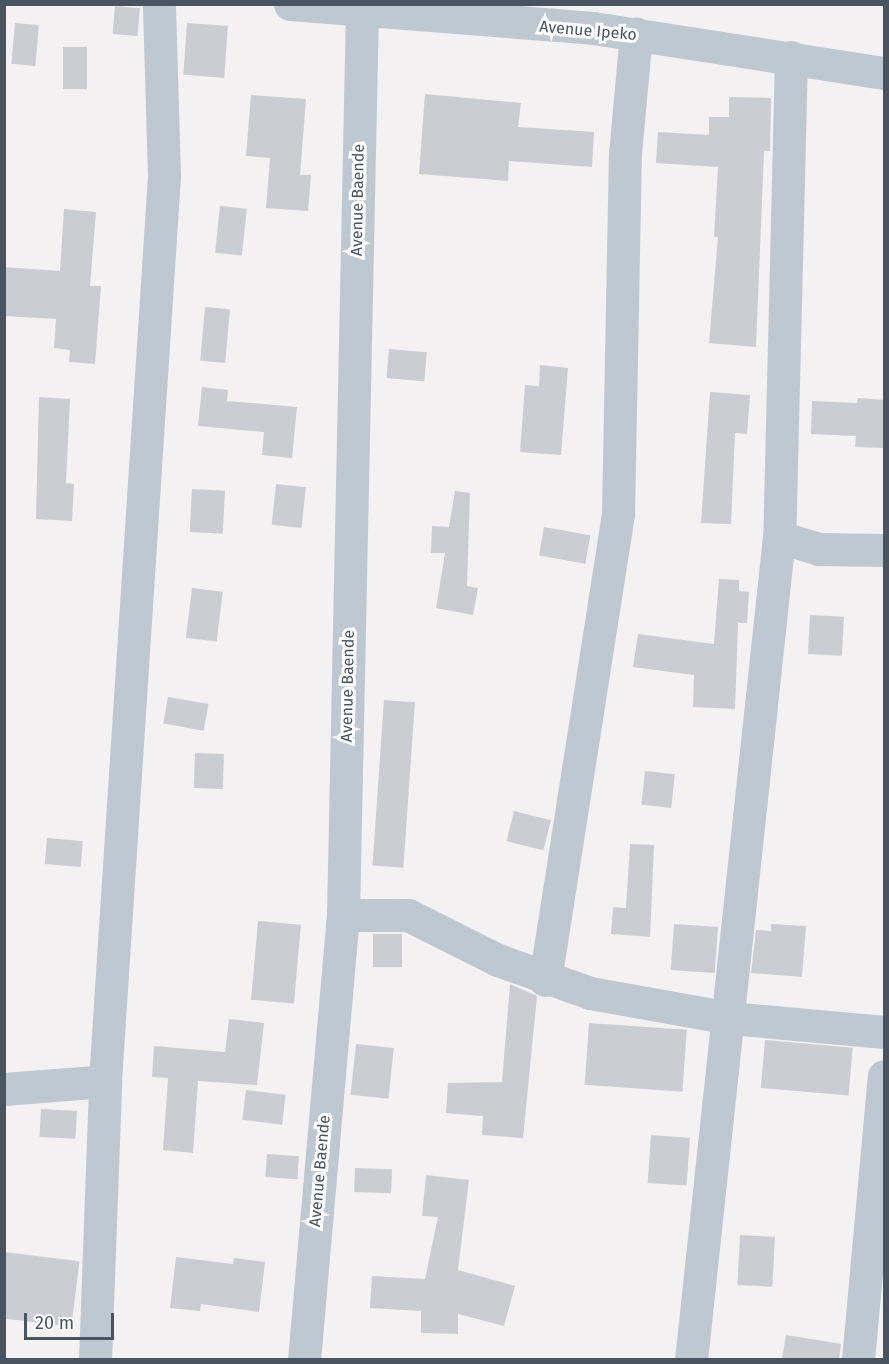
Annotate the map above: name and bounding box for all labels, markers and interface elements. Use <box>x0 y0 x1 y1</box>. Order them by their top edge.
street label: Avenue Ipeko <box>539 17 637 45</box>
street label: Avenue Baende <box>347 144 369 256</box>
street label: Avenue Baende <box>337 630 359 742</box>
street label: Avenue Baende <box>306 1114 334 1228</box>
scale bar <box>27 1301 117 1339</box>
text: 20 m <box>35 1312 74 1334</box>

